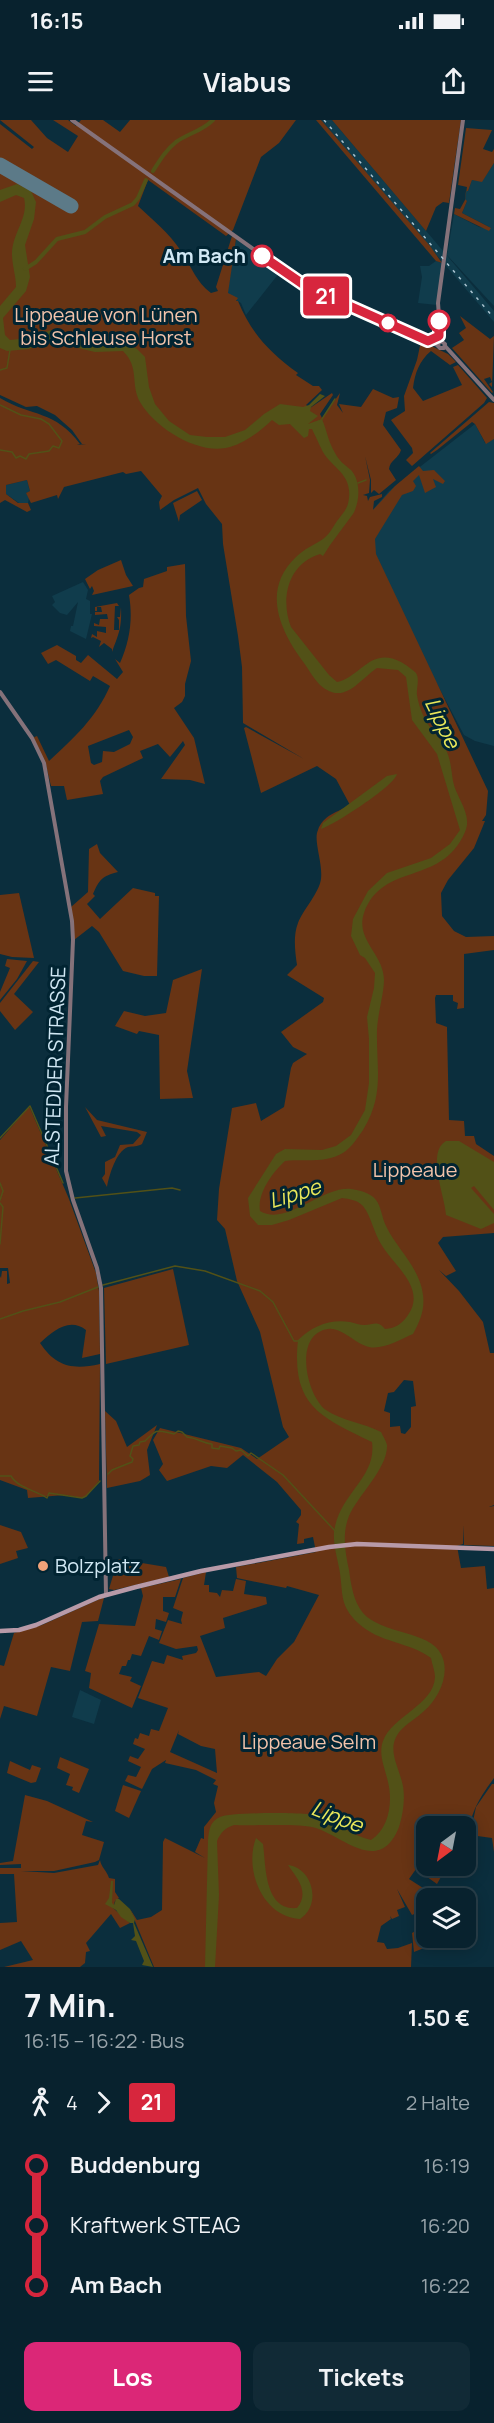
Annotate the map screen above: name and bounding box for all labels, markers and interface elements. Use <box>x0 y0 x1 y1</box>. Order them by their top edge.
text: 16:15 <box>30 6 83 36</box>
text: Viabus <box>203 63 291 100</box>
icon: menu <box>24 65 57 98</box>
icon: share <box>437 65 470 98</box>
place label: Am Bach <box>162 242 246 269</box>
marker: Am Bach <box>251 245 273 267</box>
line badge: 21 <box>299 276 353 315</box>
text: 21 <box>315 282 337 310</box>
park label: Lippeaue von Lünen bis Schleuse Horst <box>14 301 198 351</box>
unlabelled marker <box>428 310 450 332</box>
unlabelled marker <box>379 314 397 332</box>
water label: Lippe <box>419 693 468 754</box>
street label: ALSTEDDER STRASSE <box>38 966 71 1166</box>
park label: Lippeaue <box>373 1156 457 1183</box>
water label: Lippe <box>265 1171 326 1214</box>
place label: Bolzplatz <box>55 1552 141 1579</box>
marker: Bolzplatz <box>36 1559 50 1573</box>
park label: Lippeaue Selm <box>242 1728 376 1755</box>
water label: Lippe <box>308 1794 369 1839</box>
north arrow <box>416 1816 476 1876</box>
map controls <box>416 1816 476 1948</box>
button: layers <box>416 1888 476 1948</box>
text: 7 Min. <box>24 1982 116 2027</box>
text: 1.50 € <box>408 2003 470 2033</box>
text: 16:15 – 16:22 · Bus <box>24 2027 185 2054</box>
icon: walk <box>24 2086 57 2119</box>
icon: forward <box>87 2086 120 2119</box>
text: 21 <box>141 2088 163 2116</box>
text: 4 <box>66 2089 78 2116</box>
text: 2 Halte <box>406 2089 470 2116</box>
text: Buddenburg <box>70 2150 201 2180</box>
text: 16:19 <box>424 2152 470 2179</box>
text: Kraftwerk STEAG <box>70 2210 240 2240</box>
text: 16:20 <box>420 2212 470 2239</box>
text: Am Bach <box>70 2270 162 2300</box>
text: 16:22 <box>421 2272 470 2299</box>
button: Los <box>24 2342 241 2411</box>
button: Tickets <box>253 2342 470 2411</box>

